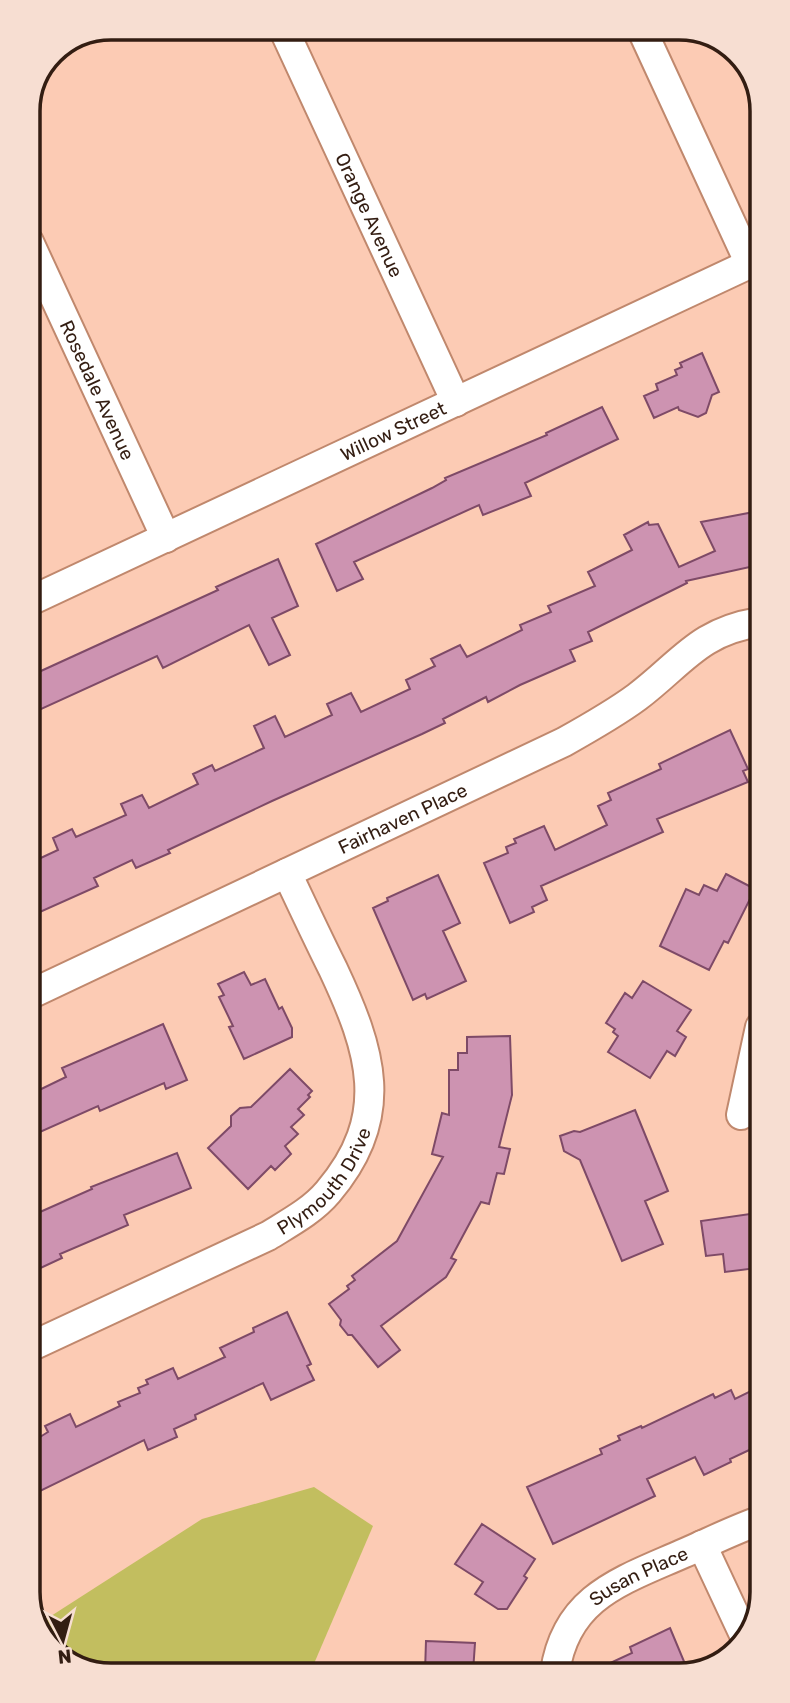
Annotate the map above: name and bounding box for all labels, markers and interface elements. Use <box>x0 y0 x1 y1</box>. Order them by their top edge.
street label: Orange Avenue <box>331 149 408 281</box>
street label: Rosedale Avenue <box>55 316 140 463</box>
street label: Willow Street <box>337 396 450 466</box>
street label: Fairhaven Place <box>334 778 471 859</box>
street label: Plymouth Drive <box>273 1125 375 1239</box>
street label: Susan Place <box>584 1541 691 1611</box>
north arrow <box>28 1605 98 1675</box>
text: N <box>57 1644 73 1669</box>

